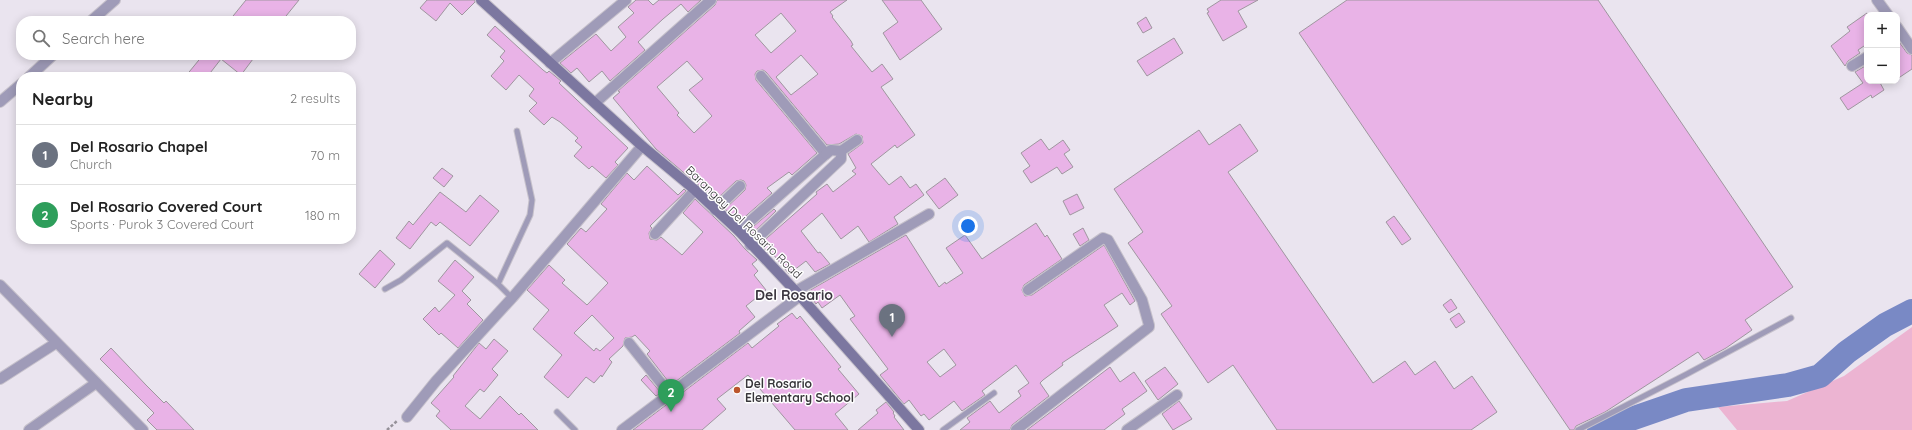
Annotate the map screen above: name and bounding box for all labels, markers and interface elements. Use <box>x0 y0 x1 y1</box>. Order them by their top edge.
map controls <box>1864 12 1900 84</box>
button: + <box>1864 12 1900 48</box>
search box <box>16 16 356 60</box>
icon: search <box>30 27 52 49</box>
text: Search here <box>62 29 145 48</box>
button: − <box>1864 48 1900 84</box>
text: Nearby <box>32 88 93 109</box>
text: 2 results <box>290 90 340 106</box>
text: Del Rosario Chapel <box>70 137 208 156</box>
text: 1 <box>42 147 48 163</box>
text: 70 m <box>310 147 340 163</box>
text: Church <box>70 156 112 172</box>
street label: Barangay Del Rosario Road <box>683 162 805 282</box>
text: Del Rosario Covered Court <box>70 197 263 216</box>
text: 2 <box>41 207 49 223</box>
text: 180 m <box>305 207 340 223</box>
text: Sports · Purok 3 Covered Court <box>70 216 254 232</box>
your location <box>958 216 978 236</box>
district label: Del Rosario <box>755 286 833 304</box>
pin: 1 <box>879 304 905 337</box>
place label: Del Rosario Elementary School <box>745 376 854 405</box>
pin: 2 <box>658 379 684 412</box>
marker: Del Rosario Elementary School <box>732 385 742 395</box>

